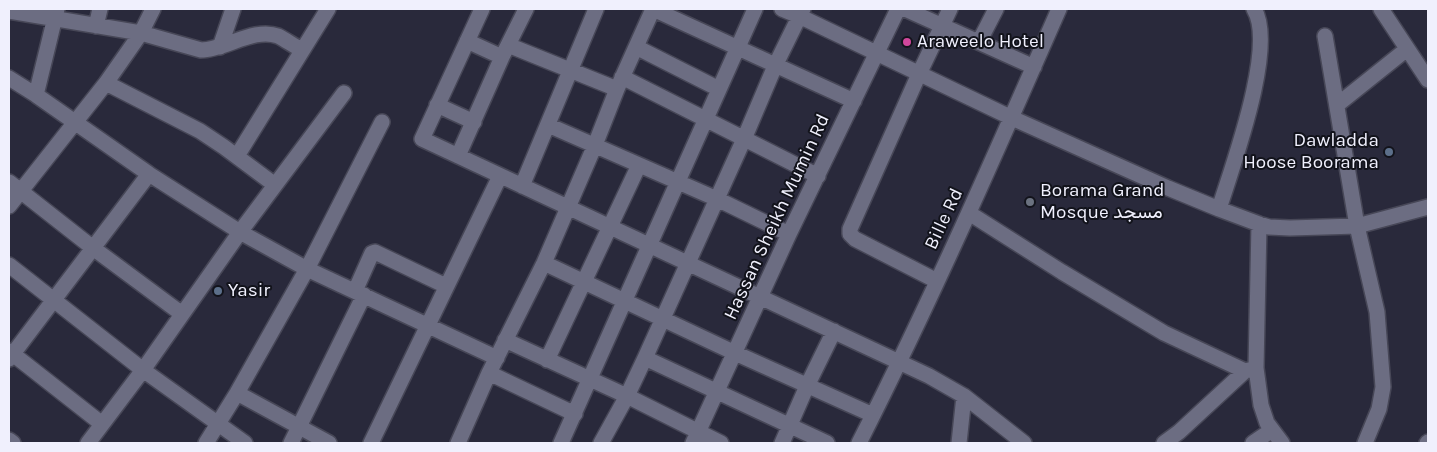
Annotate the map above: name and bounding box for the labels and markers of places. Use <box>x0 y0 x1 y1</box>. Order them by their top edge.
place label: Araweelo Hotel <box>917 31 1044 53</box>
marker: Araweelo Hotel <box>901 36 913 48</box>
place label: Dawladda Hoose Boorama <box>1243 130 1379 174</box>
marker: Dawladda Hoose Boorama <box>1383 146 1395 158</box>
place label: Borama Grand Mosque مسجد <box>1040 180 1165 224</box>
marker: Borama Grand Mosque مسجد <box>1024 196 1036 208</box>
place label: Yasir <box>228 280 270 302</box>
marker: Yasir <box>212 285 224 297</box>

